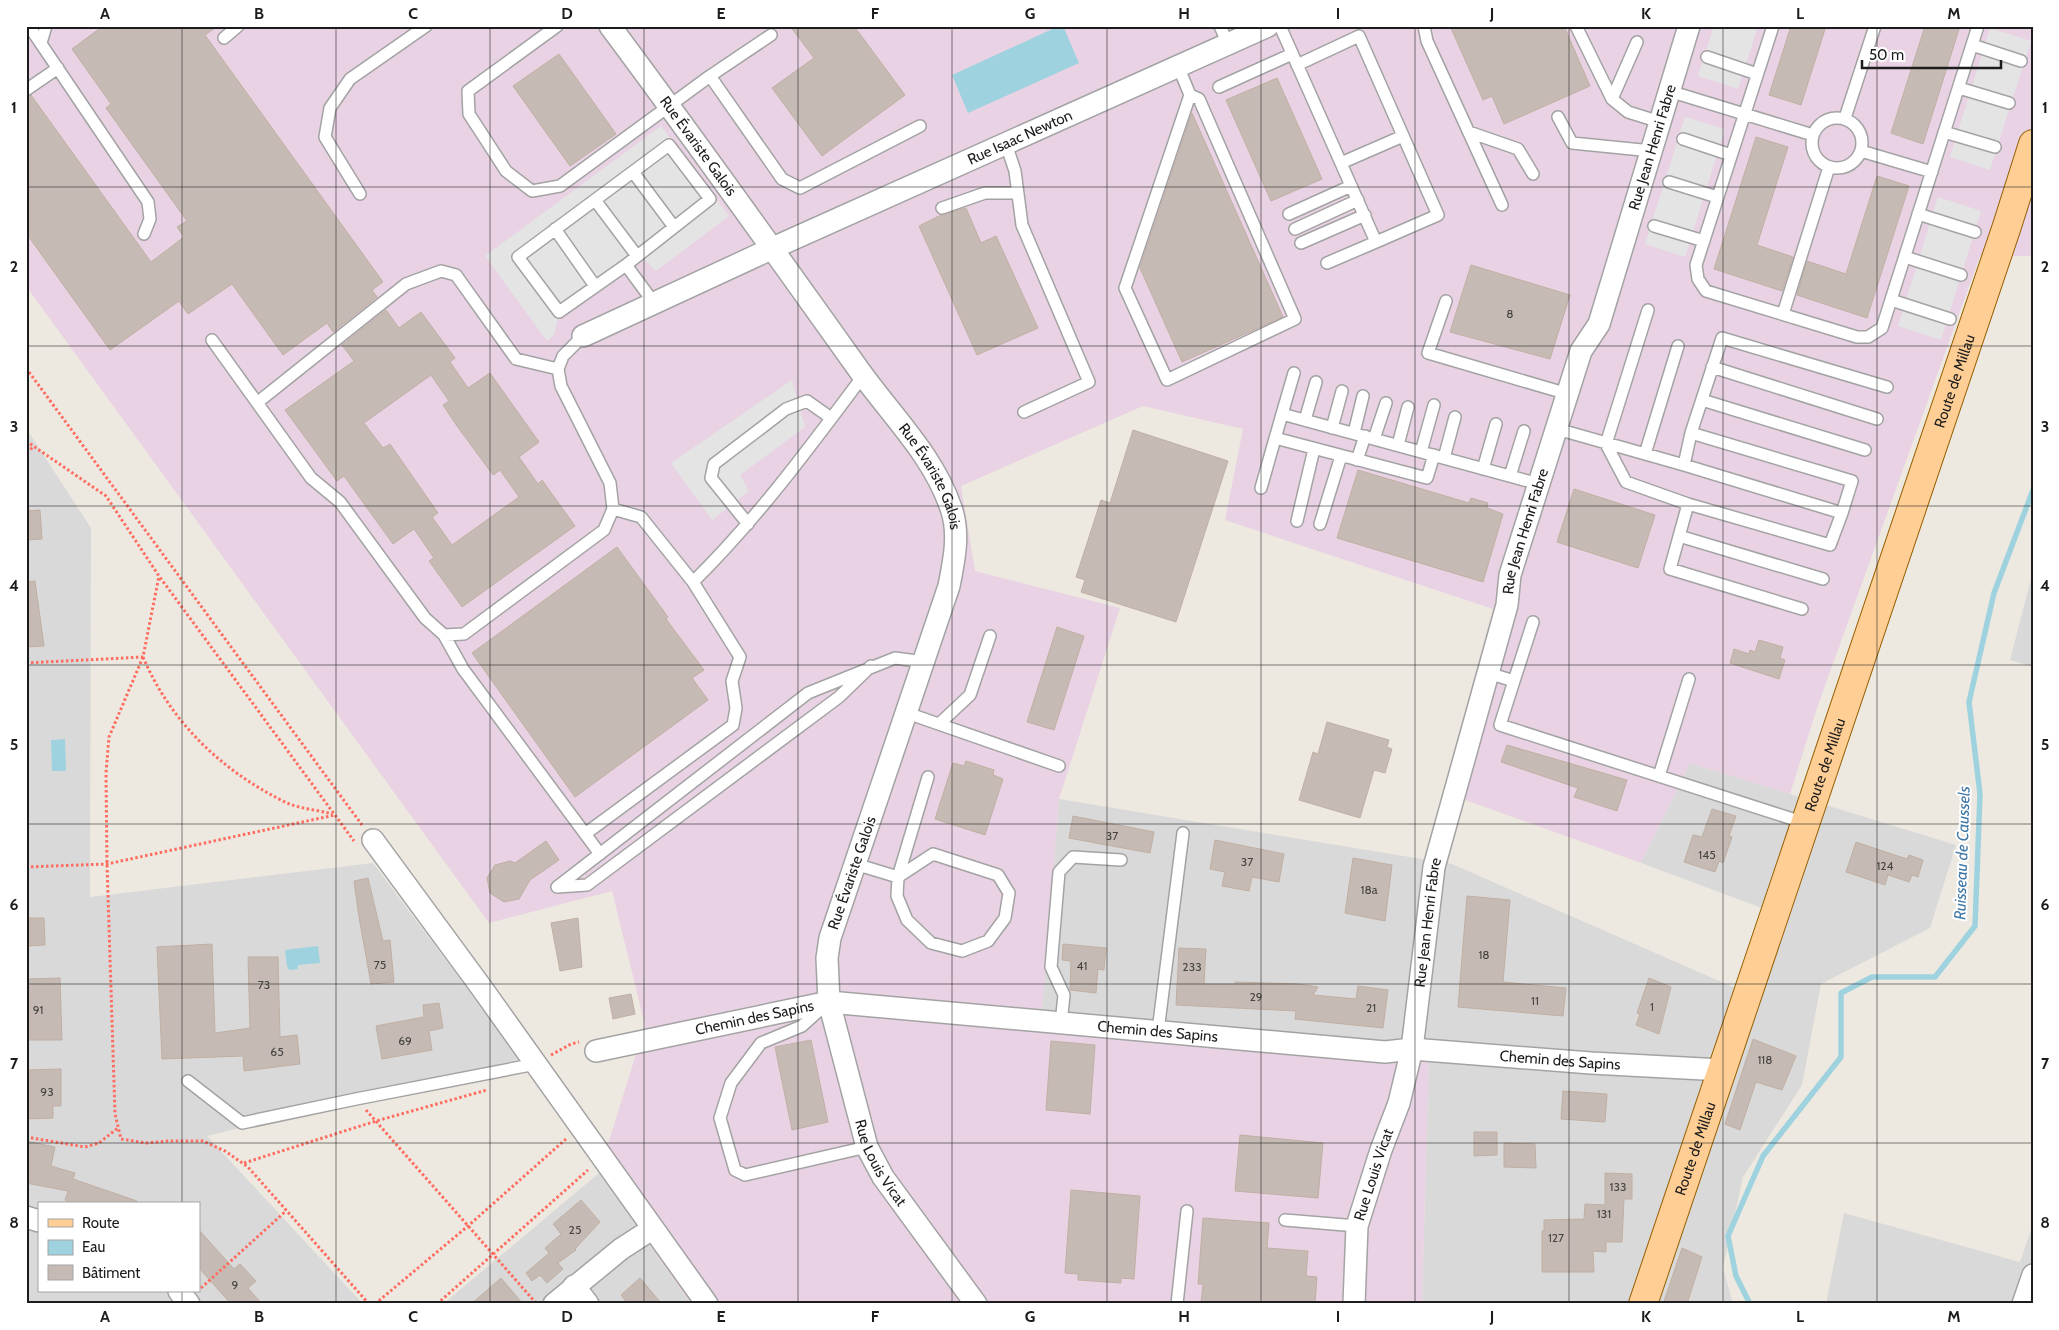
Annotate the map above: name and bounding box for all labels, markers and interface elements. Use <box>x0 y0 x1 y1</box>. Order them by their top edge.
text: A <box>100 4 110 23</box>
text: B <box>254 4 264 23</box>
text: C <box>408 4 418 23</box>
text: D <box>561 4 573 23</box>
text: E <box>716 4 726 23</box>
text: F <box>871 4 880 23</box>
text: G <box>1025 4 1035 23</box>
text: H <box>1178 4 1190 23</box>
text: I <box>1336 4 1340 23</box>
text: J <box>1489 4 1494 23</box>
text: K <box>1641 4 1651 23</box>
text: L <box>1796 4 1804 23</box>
text: M <box>1947 4 1961 23</box>
scale bar <box>1862 38 2000 70</box>
text: 50 m <box>1869 46 1904 64</box>
street label: Rue Jean Henri Fabre <box>1625 82 1680 213</box>
street label: Rue Évariste Galois <box>656 93 740 200</box>
text: 1 <box>11 98 17 117</box>
text: 1 <box>2042 98 2048 117</box>
street label: Rue Isaac Newton <box>965 106 1075 169</box>
text: 2 <box>10 257 18 276</box>
text: 2 <box>2041 257 2049 276</box>
house number: 8 <box>1506 306 1514 321</box>
street label: Route de Millau <box>1930 332 1979 430</box>
text: 3 <box>10 417 18 436</box>
text: 3 <box>2041 417 2049 436</box>
street label: Rue Évariste Galois <box>895 420 964 531</box>
street label: Rue Jean Henri Fabre <box>1499 466 1552 595</box>
text: 4 <box>9 576 19 595</box>
text: 4 <box>2040 576 2050 595</box>
street label: Route de Millau <box>1801 716 1849 814</box>
text: 5 <box>10 735 18 754</box>
text: 5 <box>2041 735 2049 754</box>
water label: Ruisseau de Caussels <box>1950 786 1974 920</box>
street label: Rue Évariste Galois <box>823 814 880 932</box>
house number: 37 <box>1106 828 1118 843</box>
house number: 145 <box>1698 847 1716 862</box>
house number: 37 <box>1241 854 1253 869</box>
street label: Rue Jean Henri Fabre <box>1411 855 1445 988</box>
house number: 124 <box>1876 858 1894 873</box>
house number: 18a <box>1361 882 1378 897</box>
text: 6 <box>10 895 19 914</box>
text: 6 <box>2041 895 2050 914</box>
house number: 18 <box>1478 947 1490 962</box>
house number: 75 <box>374 957 386 972</box>
house number: 41 <box>1077 958 1087 973</box>
house number: 233 <box>1182 959 1202 974</box>
house number: 73 <box>258 977 270 992</box>
house number: 29 <box>1249 989 1263 1004</box>
house number: 11 <box>1531 993 1539 1008</box>
street label: Chemin des Sapins <box>694 996 816 1039</box>
house number: 1 <box>1650 999 1654 1014</box>
house number: 21 <box>1366 1000 1376 1015</box>
house number: 91 <box>33 1002 43 1017</box>
street label: Chemin des Sapins <box>1097 1017 1219 1046</box>
house number: 69 <box>398 1033 412 1048</box>
house number: 65 <box>270 1044 284 1059</box>
street label: Chemin des Sapins <box>1499 1047 1621 1074</box>
house number: 118 <box>1757 1052 1773 1067</box>
text: 7 <box>10 1054 19 1073</box>
text: 7 <box>2041 1054 2050 1073</box>
house number: 93 <box>40 1084 54 1099</box>
street label: Route de Millau <box>1671 1099 1720 1198</box>
street label: Rue Louis Vicat <box>851 1118 910 1210</box>
street label: Rue Louis Vicat <box>1350 1126 1397 1223</box>
house number: 133 <box>1610 1179 1626 1194</box>
legend <box>38 1202 200 1292</box>
house number: 131 <box>1597 1206 1611 1221</box>
text: 8 <box>9 1213 19 1232</box>
text: 8 <box>2040 1213 2050 1232</box>
text: Route <box>82 1214 120 1232</box>
house number: 25 <box>569 1222 581 1237</box>
house number: 127 <box>1548 1230 1564 1245</box>
text: Eau <box>82 1238 105 1256</box>
text: Bâtiment <box>82 1264 140 1282</box>
house number: 9 <box>232 1277 239 1292</box>
text: A <box>100 1307 110 1326</box>
text: B <box>254 1307 264 1326</box>
text: C <box>408 1307 418 1326</box>
text: D <box>561 1307 573 1326</box>
text: E <box>716 1307 726 1326</box>
text: F <box>871 1307 880 1326</box>
text: G <box>1025 1307 1035 1326</box>
text: H <box>1178 1307 1190 1326</box>
text: I <box>1336 1307 1340 1326</box>
text: J <box>1489 1307 1494 1326</box>
text: K <box>1641 1307 1651 1326</box>
text: L <box>1796 1307 1804 1326</box>
text: M <box>1947 1307 1961 1326</box>

